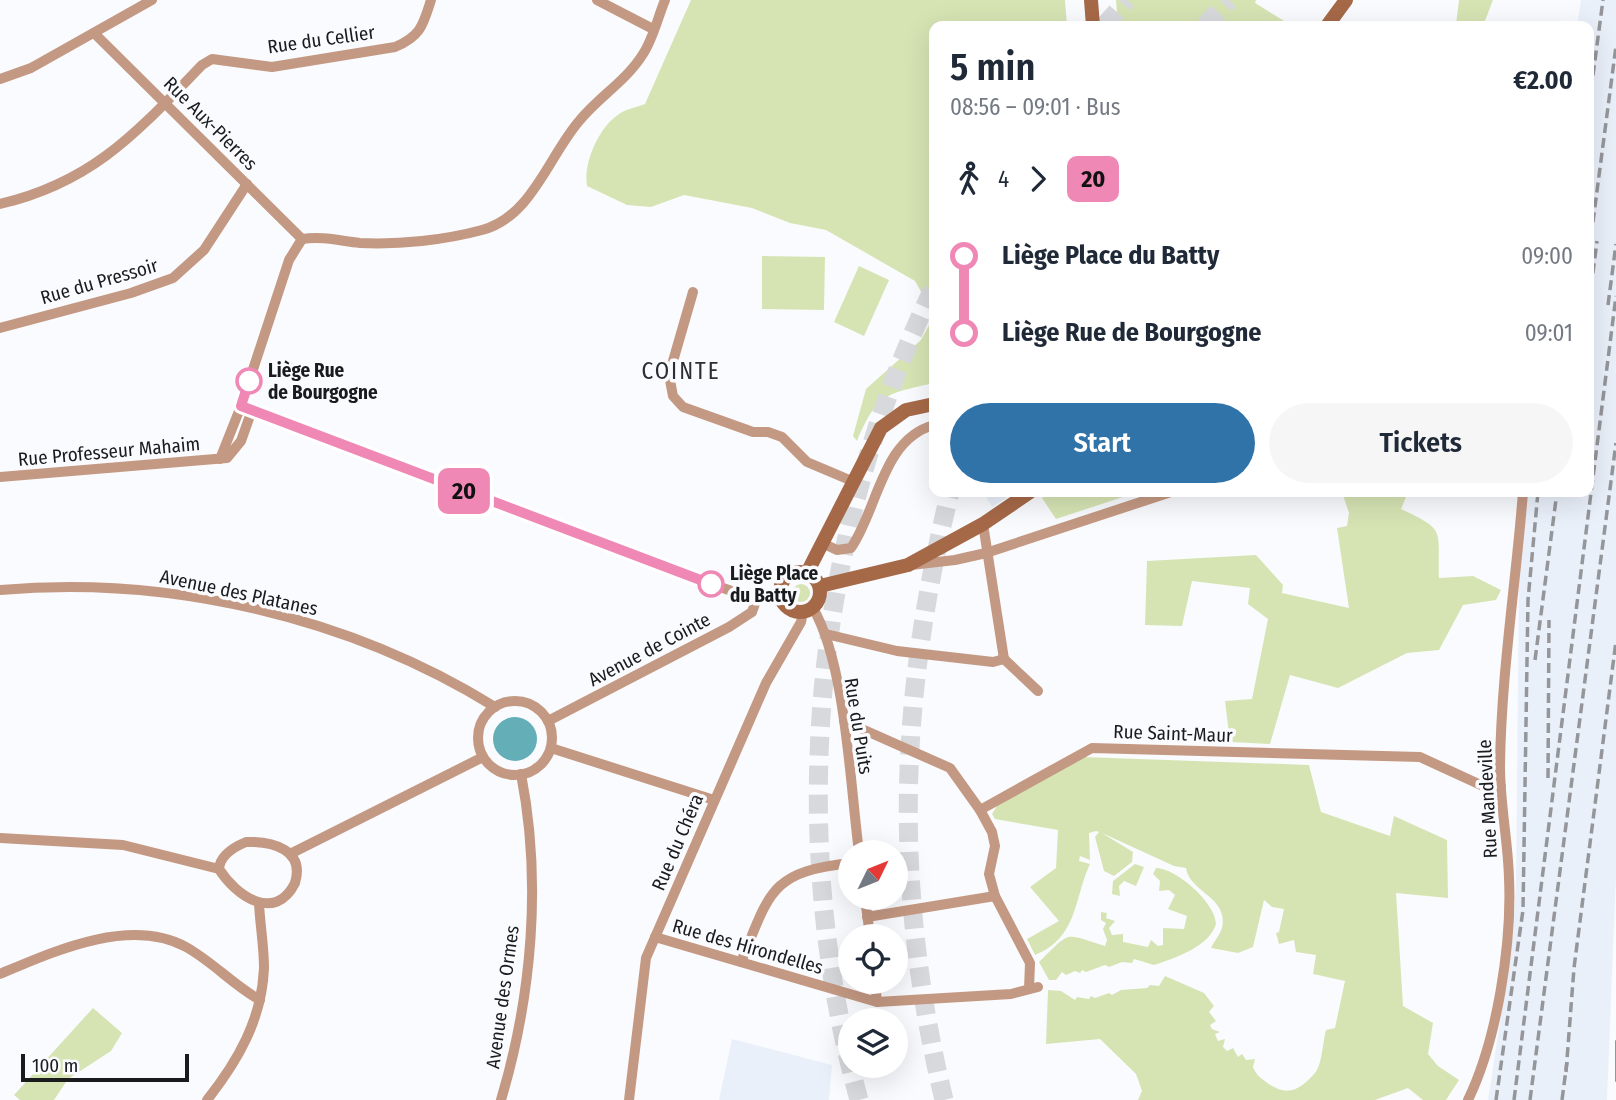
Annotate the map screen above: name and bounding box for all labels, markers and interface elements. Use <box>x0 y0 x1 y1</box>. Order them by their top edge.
street label: Rue du Cellier <box>266 21 377 58</box>
text: 5 min <box>950 44 1035 90</box>
text: €2.00 <box>1513 65 1573 96</box>
street label: Rue Aux-Pierres <box>159 72 262 175</box>
text: 08:56 – 09:01 · Bus <box>950 93 1120 121</box>
icon: walk <box>950 160 988 198</box>
icon: forward <box>1019 160 1057 198</box>
text: 4 <box>998 165 1009 193</box>
text: 20 <box>1081 165 1105 193</box>
text: Liège Place du Batty <box>1002 240 1219 271</box>
text: 09:00 <box>1521 242 1573 270</box>
street label: Rue du Pressoir <box>38 254 161 309</box>
text: Liège Rue de Bourgogne <box>1002 317 1262 348</box>
text: 09:01 <box>1525 319 1573 347</box>
district label: COINTE <box>641 357 721 385</box>
place label: Liège Rue de Bourgogne <box>268 359 378 404</box>
marker: Liège Rue de Bourgogne <box>236 368 262 394</box>
button: Start <box>950 403 1255 483</box>
button: Tickets <box>1269 403 1573 483</box>
street label: Rue Professeur Mahaim <box>17 432 201 471</box>
line badge: 20 <box>433 468 496 514</box>
text: 20 <box>452 477 476 505</box>
place label: Liège Place du Batty <box>730 562 819 607</box>
street label: Avenue des Platanes <box>158 565 320 620</box>
marker: Liège Place du Batty <box>698 571 724 597</box>
street label: Avenue de Cointe <box>584 608 714 691</box>
street label: Rue du Puits <box>840 676 877 776</box>
street label: Rue Saint-Maur <box>1113 720 1233 747</box>
street label: Rue Mandeville <box>1473 739 1502 859</box>
street label: Rue du Chéra <box>647 790 708 894</box>
north arrow <box>838 840 908 910</box>
map controls <box>838 840 908 1078</box>
street label: Rue des Hirondelles <box>670 914 826 979</box>
street label: Avenue des Ormes <box>481 924 524 1070</box>
button: locate <box>838 924 908 994</box>
button: layers <box>838 1008 908 1078</box>
scale bar <box>21 1051 189 1083</box>
text: 100 m <box>32 1054 78 1077</box>

